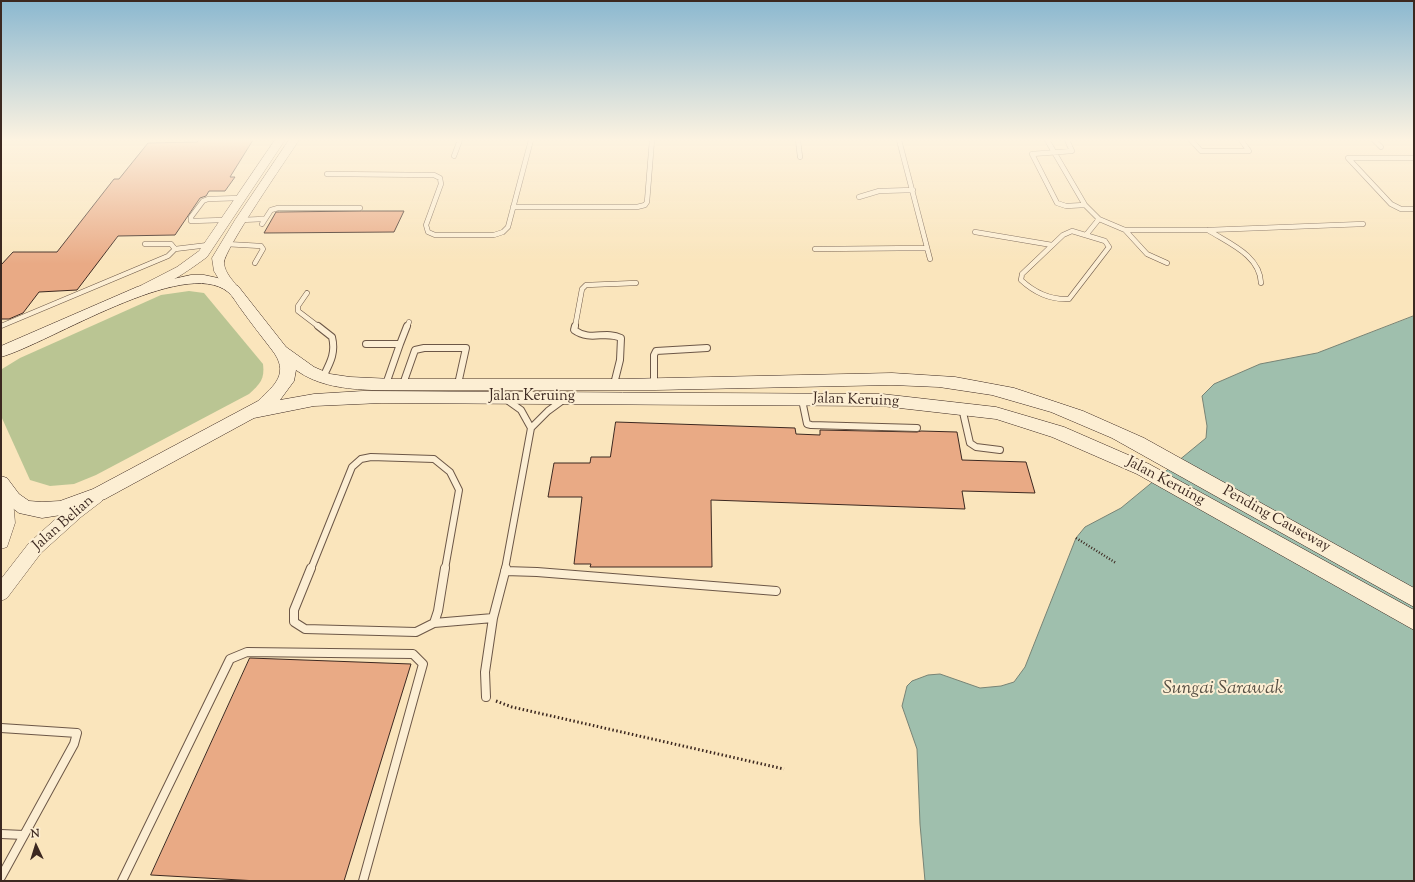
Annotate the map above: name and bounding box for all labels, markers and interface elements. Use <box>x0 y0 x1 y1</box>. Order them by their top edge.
street label: Jalan Keruing <box>489 388 575 406</box>
street label: Jalan Keruing <box>813 391 899 411</box>
street label: Jalan Keruing <box>1123 454 1207 510</box>
street label: Pending Causeway <box>1219 483 1333 557</box>
street label: Jalan Belian <box>30 493 98 555</box>
water label: Sungai Sarawak <box>1163 679 1283 701</box>
north arrow <box>16 826 56 866</box>
text: N <box>30 826 40 842</box>

